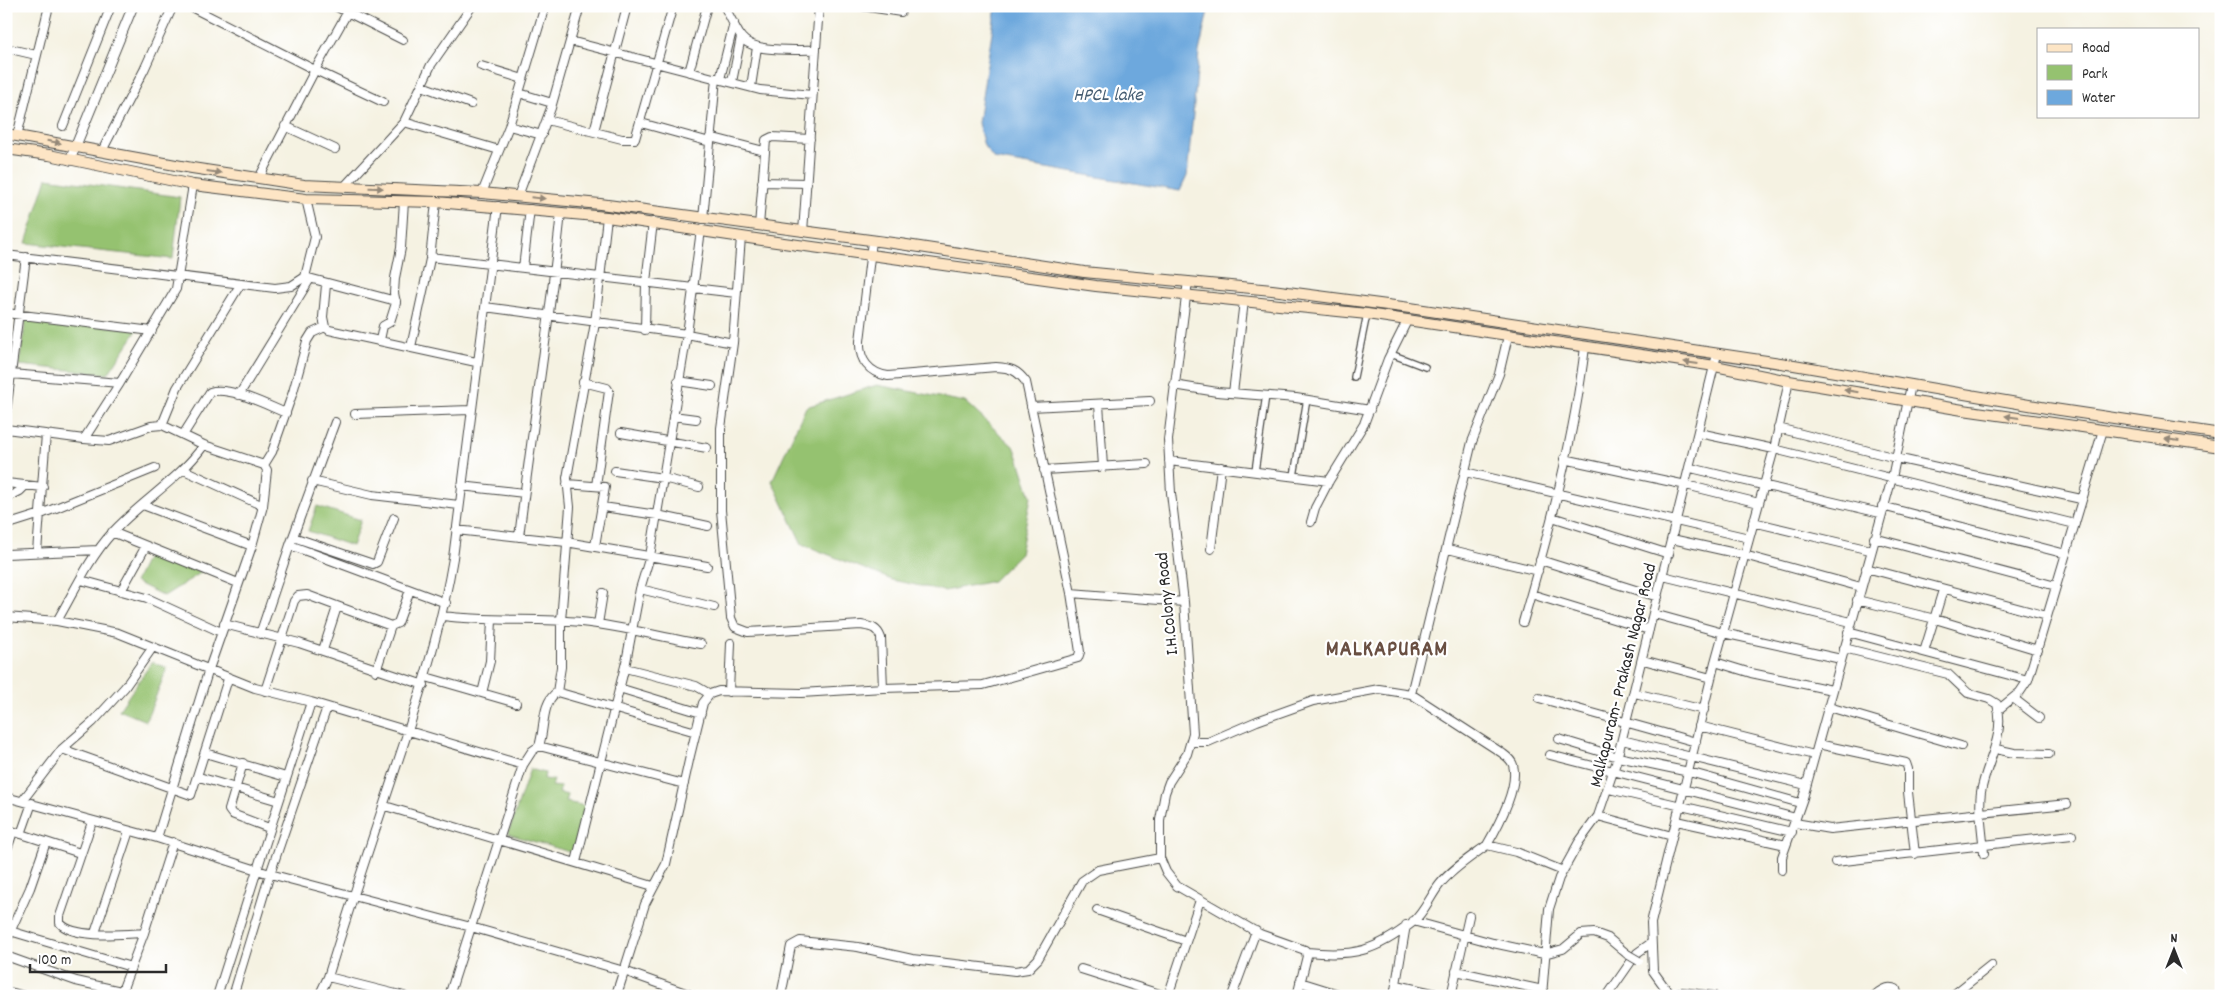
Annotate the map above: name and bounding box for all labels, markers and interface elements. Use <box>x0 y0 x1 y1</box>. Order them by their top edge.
legend <box>2037 28 2200 118</box>
text: Road <box>2082 38 2110 60</box>
text: Park <box>2082 64 2108 86</box>
water label: HPCL lake <box>1073 83 1144 110</box>
text: Water <box>2082 88 2116 110</box>
one-way arrow <box>47 139 63 147</box>
one-way arrow <box>206 168 222 176</box>
one-way arrow <box>368 184 384 192</box>
one-way arrow <box>530 194 546 202</box>
one-way arrow <box>1683 359 1699 367</box>
one-way arrow <box>1843 387 1859 395</box>
one-way arrow <box>2003 413 2019 421</box>
one-way arrow <box>2164 436 2180 444</box>
street label: I.H.Colony Road <box>1151 551 1186 656</box>
street label: Malkapuram- Prakash Nagar Road <box>1584 561 1664 790</box>
district label: MALKAPURAM <box>1326 635 1448 666</box>
north arrow <box>2150 924 2200 974</box>
text: N <box>2171 929 2178 949</box>
scale bar <box>30 942 166 974</box>
text: 100 m <box>38 950 71 972</box>

